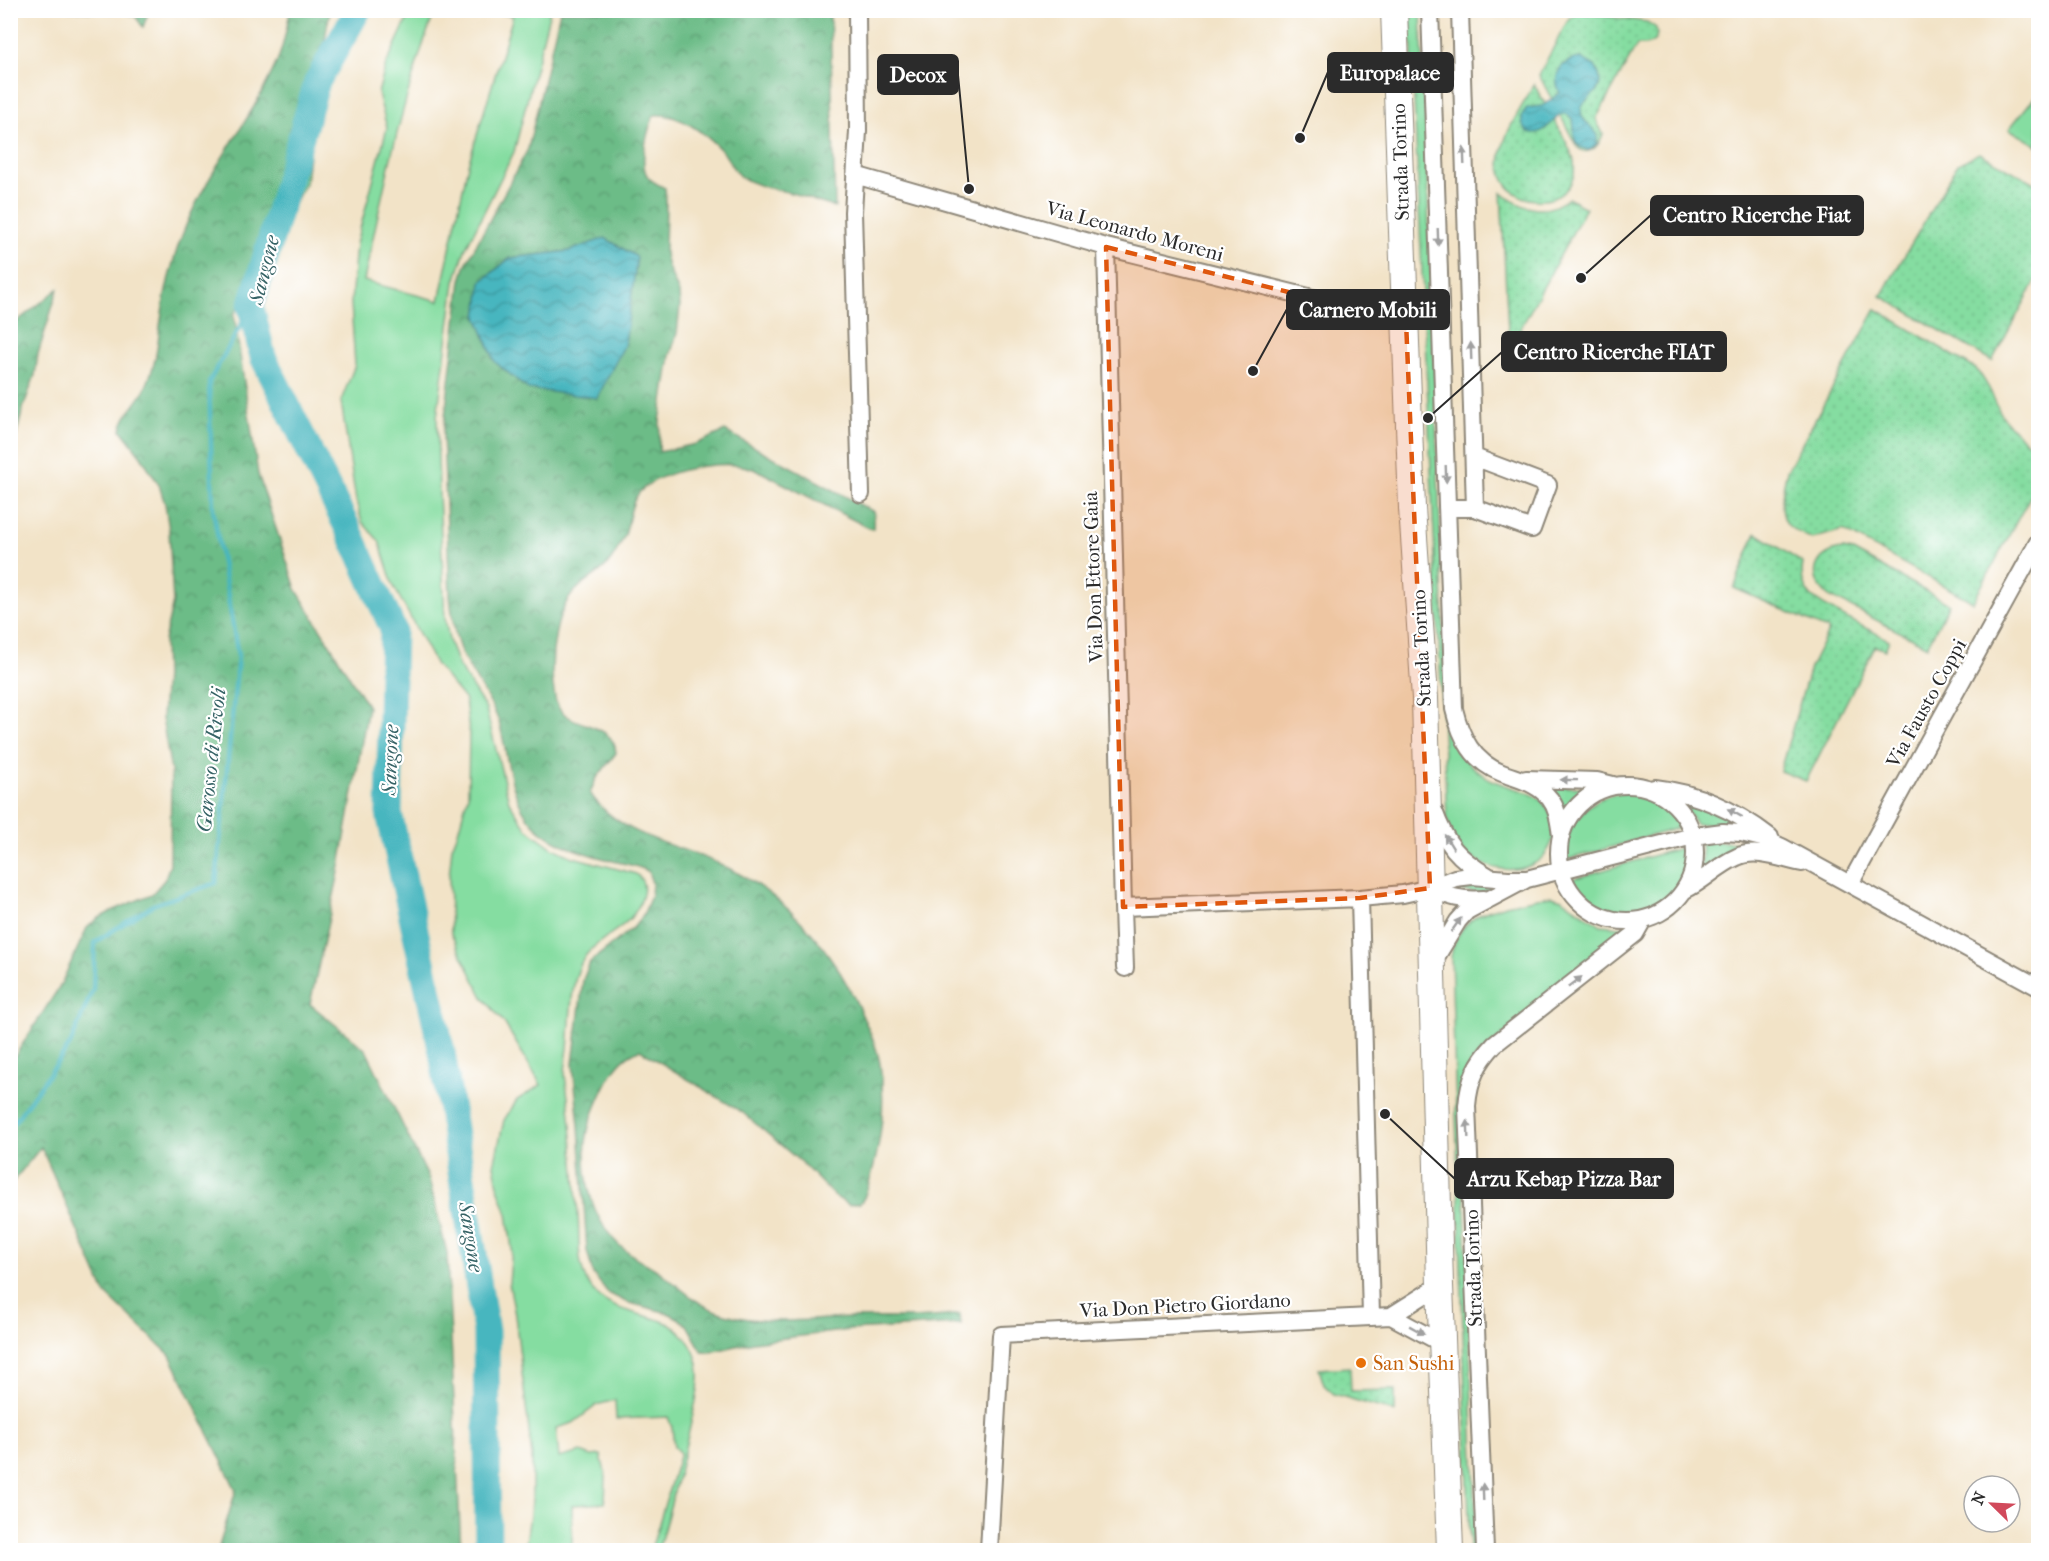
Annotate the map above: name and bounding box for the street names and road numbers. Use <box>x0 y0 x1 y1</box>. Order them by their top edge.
street label: Strada Torino <box>1387 103 1414 221</box>
street label: Via Leonardo Moreni <box>1043 196 1226 266</box>
street label: Via Don Ettore Gaia <box>1079 490 1108 664</box>
street label: Strada Torino <box>1407 589 1436 707</box>
street label: Via Fausto Coppi <box>1881 635 1971 773</box>
street label: Strada Torino <box>1460 1209 1487 1327</box>
street label: Via Don Pietro Giordano <box>1078 1288 1291 1323</box>

